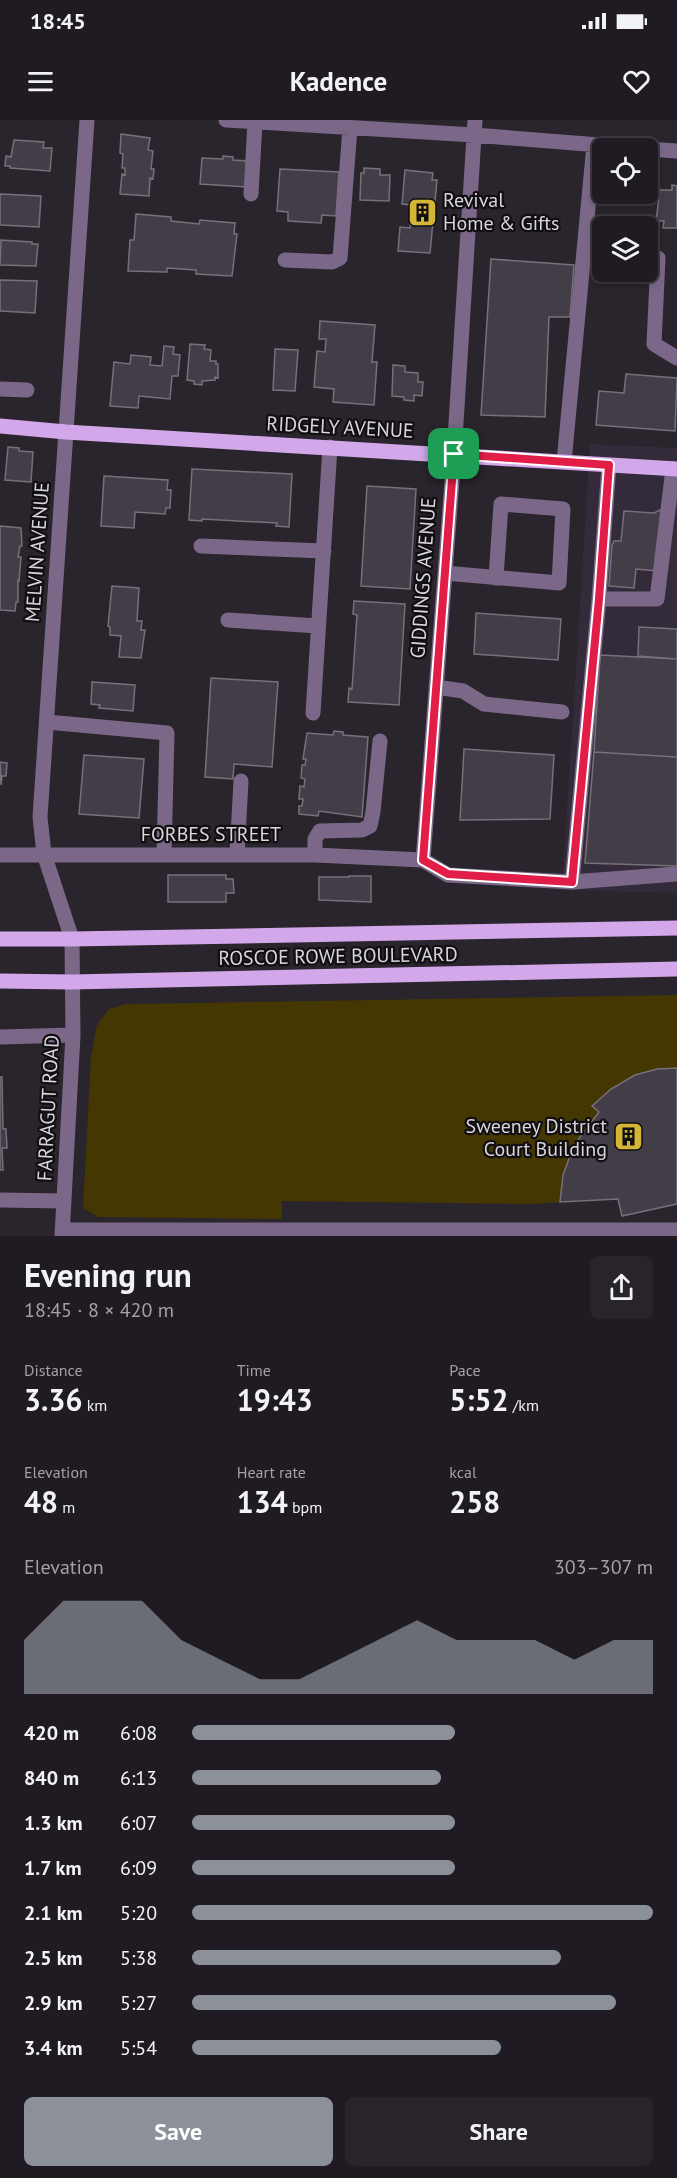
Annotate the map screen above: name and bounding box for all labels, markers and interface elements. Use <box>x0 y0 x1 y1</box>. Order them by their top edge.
text: 18:45 <box>30 7 86 35</box>
text: Kadence <box>290 64 387 98</box>
icon: menu <box>24 65 57 98</box>
icon: heart <box>620 65 653 98</box>
map controls <box>592 138 658 282</box>
button: locate <box>592 138 658 204</box>
place label: Revival Home & Gifts <box>443 187 559 236</box>
building icon: Revival Home & Gifts <box>406 196 438 228</box>
button: layers <box>592 216 658 282</box>
street label: RIDGELY AVENUE <box>266 410 414 444</box>
pin <box>428 428 479 479</box>
icon: arrive <box>437 437 470 470</box>
street label: MELVIN AVENUE <box>19 481 55 623</box>
street label: GIDDINGS AVENUE <box>404 497 442 659</box>
street label: FORBES STREET <box>141 821 281 847</box>
street label: ROSCOE ROWE BOULEVARD <box>218 941 458 971</box>
street label: FARRAGUT ROAD <box>31 1034 65 1182</box>
place label: Sweeney District Court Building <box>466 1113 607 1162</box>
building icon: Sweeney District Court Building <box>612 1121 644 1153</box>
text: Evening run <box>24 1253 192 1296</box>
button: share <box>590 1256 653 1319</box>
text: 18:45 · 8 × 420 m <box>24 1297 174 1323</box>
text: Distance <box>24 1360 83 1380</box>
text: Time <box>237 1360 271 1380</box>
text: Pace <box>449 1360 481 1380</box>
text: 3.36 <box>24 1380 82 1419</box>
text: 19:43 <box>237 1380 313 1419</box>
text: 5:52 <box>449 1380 508 1419</box>
text: km <box>82 1395 107 1415</box>
text: /km <box>508 1395 539 1415</box>
text: Elevation <box>24 1462 88 1482</box>
text: Heart rate <box>237 1462 306 1482</box>
text: kcal <box>449 1462 477 1482</box>
text: 48 <box>24 1482 58 1521</box>
text: 134 <box>237 1482 288 1521</box>
text: 258 <box>449 1482 500 1521</box>
text: m <box>58 1497 75 1517</box>
text: bpm <box>288 1497 322 1517</box>
text: Elevation <box>24 1554 104 1580</box>
text: 303–307 m <box>554 1554 653 1580</box>
text: 420 m <box>24 1720 79 1746</box>
text: 6:08 <box>120 1720 157 1746</box>
text: 840 m <box>24 1765 79 1791</box>
text: 6:13 <box>120 1765 157 1791</box>
text: 1.3 km <box>24 1810 83 1836</box>
text: 6:07 <box>120 1810 157 1836</box>
text: 1.7 km <box>24 1855 82 1881</box>
text: 6:09 <box>120 1855 157 1881</box>
text: 2.1 km <box>24 1900 83 1926</box>
text: 5:20 <box>120 1900 157 1926</box>
text: 2.5 km <box>24 1945 83 1971</box>
text: 5:38 <box>120 1945 157 1971</box>
text: 2.9 km <box>24 1990 83 2016</box>
text: 5:27 <box>120 1990 157 2016</box>
text: 3.4 km <box>24 2035 83 2061</box>
text: 5:54 <box>120 2035 157 2061</box>
button: Save <box>24 2097 333 2166</box>
button: Share <box>345 2097 653 2166</box>

